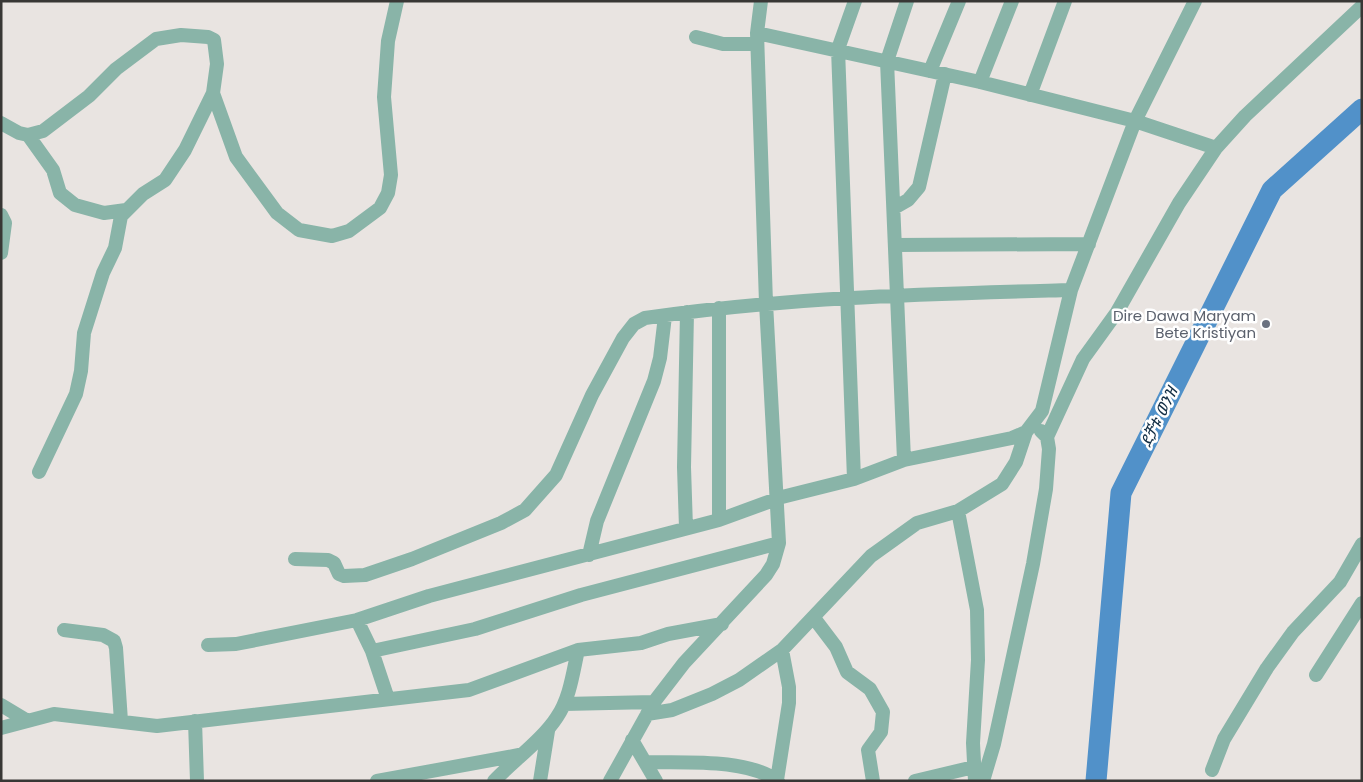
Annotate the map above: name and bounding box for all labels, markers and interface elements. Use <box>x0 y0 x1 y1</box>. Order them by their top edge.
place label: Dire Dawa Maryam Bete Kristiyan <box>1113 305 1256 343</box>
marker: Dire Dawa Maryam Bete Kristiyan <box>1260 318 1272 330</box>
water label: ደቻቱ ወንዝ <box>1135 381 1184 451</box>

